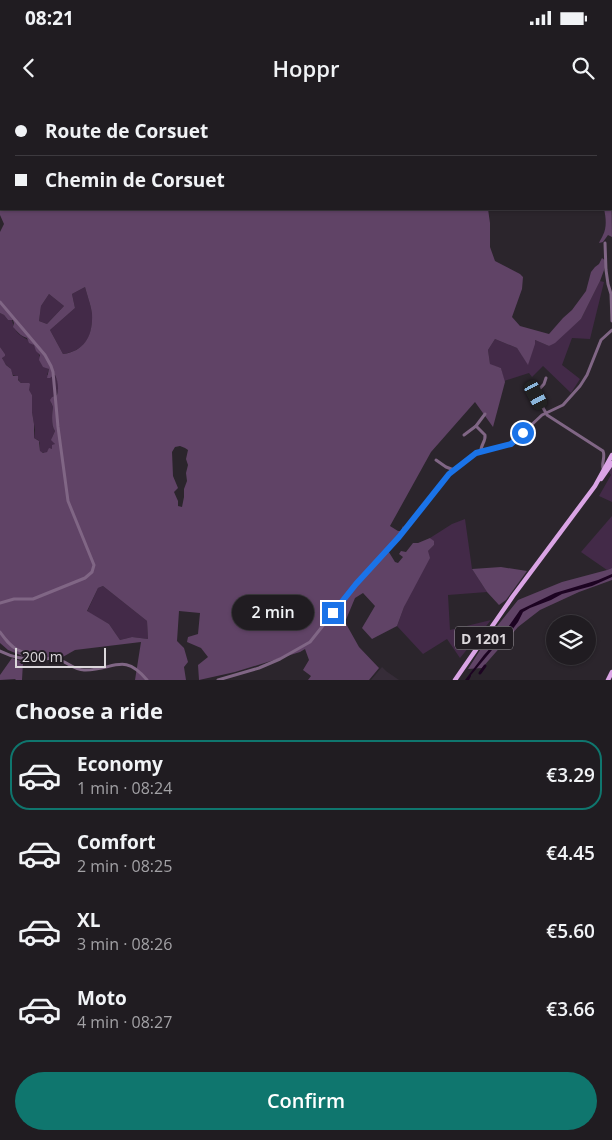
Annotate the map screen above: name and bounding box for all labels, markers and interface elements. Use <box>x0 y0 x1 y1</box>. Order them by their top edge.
text: 08:21 <box>25 5 74 31</box>
text: Hoppr <box>273 53 339 83</box>
icon: back <box>15 54 43 82</box>
icon: search <box>569 54 597 82</box>
text: Route de Corsuet <box>45 118 208 144</box>
text: Chemin de Corsuet <box>45 167 225 193</box>
car <box>522 378 549 412</box>
route start <box>512 422 534 444</box>
callout: 2 min <box>233 596 316 630</box>
text: 2 min <box>251 601 295 623</box>
route end <box>322 602 344 624</box>
map controls <box>546 615 596 665</box>
button: layers <box>546 615 596 665</box>
road number: D 1201 <box>455 626 513 650</box>
scale bar <box>15 645 106 668</box>
text: 200 m <box>22 647 63 666</box>
text: Choose a ride <box>15 695 163 725</box>
text: Economy <box>77 751 163 777</box>
icon: car <box>17 753 62 798</box>
text: €3.29 <box>546 762 595 788</box>
text: 1 min · 08:24 <box>77 777 172 799</box>
text: Comfort <box>77 829 156 855</box>
icon: car <box>17 831 62 876</box>
text: €4.45 <box>546 840 595 866</box>
text: 2 min · 08:25 <box>77 855 172 877</box>
text: XL <box>77 907 100 933</box>
icon: car <box>17 909 62 954</box>
text: €5.60 <box>546 918 595 944</box>
text: 3 min · 08:26 <box>77 933 172 955</box>
text: Moto <box>77 985 127 1011</box>
icon: car <box>17 987 62 1032</box>
text: €3.66 <box>546 996 595 1022</box>
text: 4 min · 08:27 <box>77 1011 172 1033</box>
button: Confirm <box>15 1072 597 1130</box>

